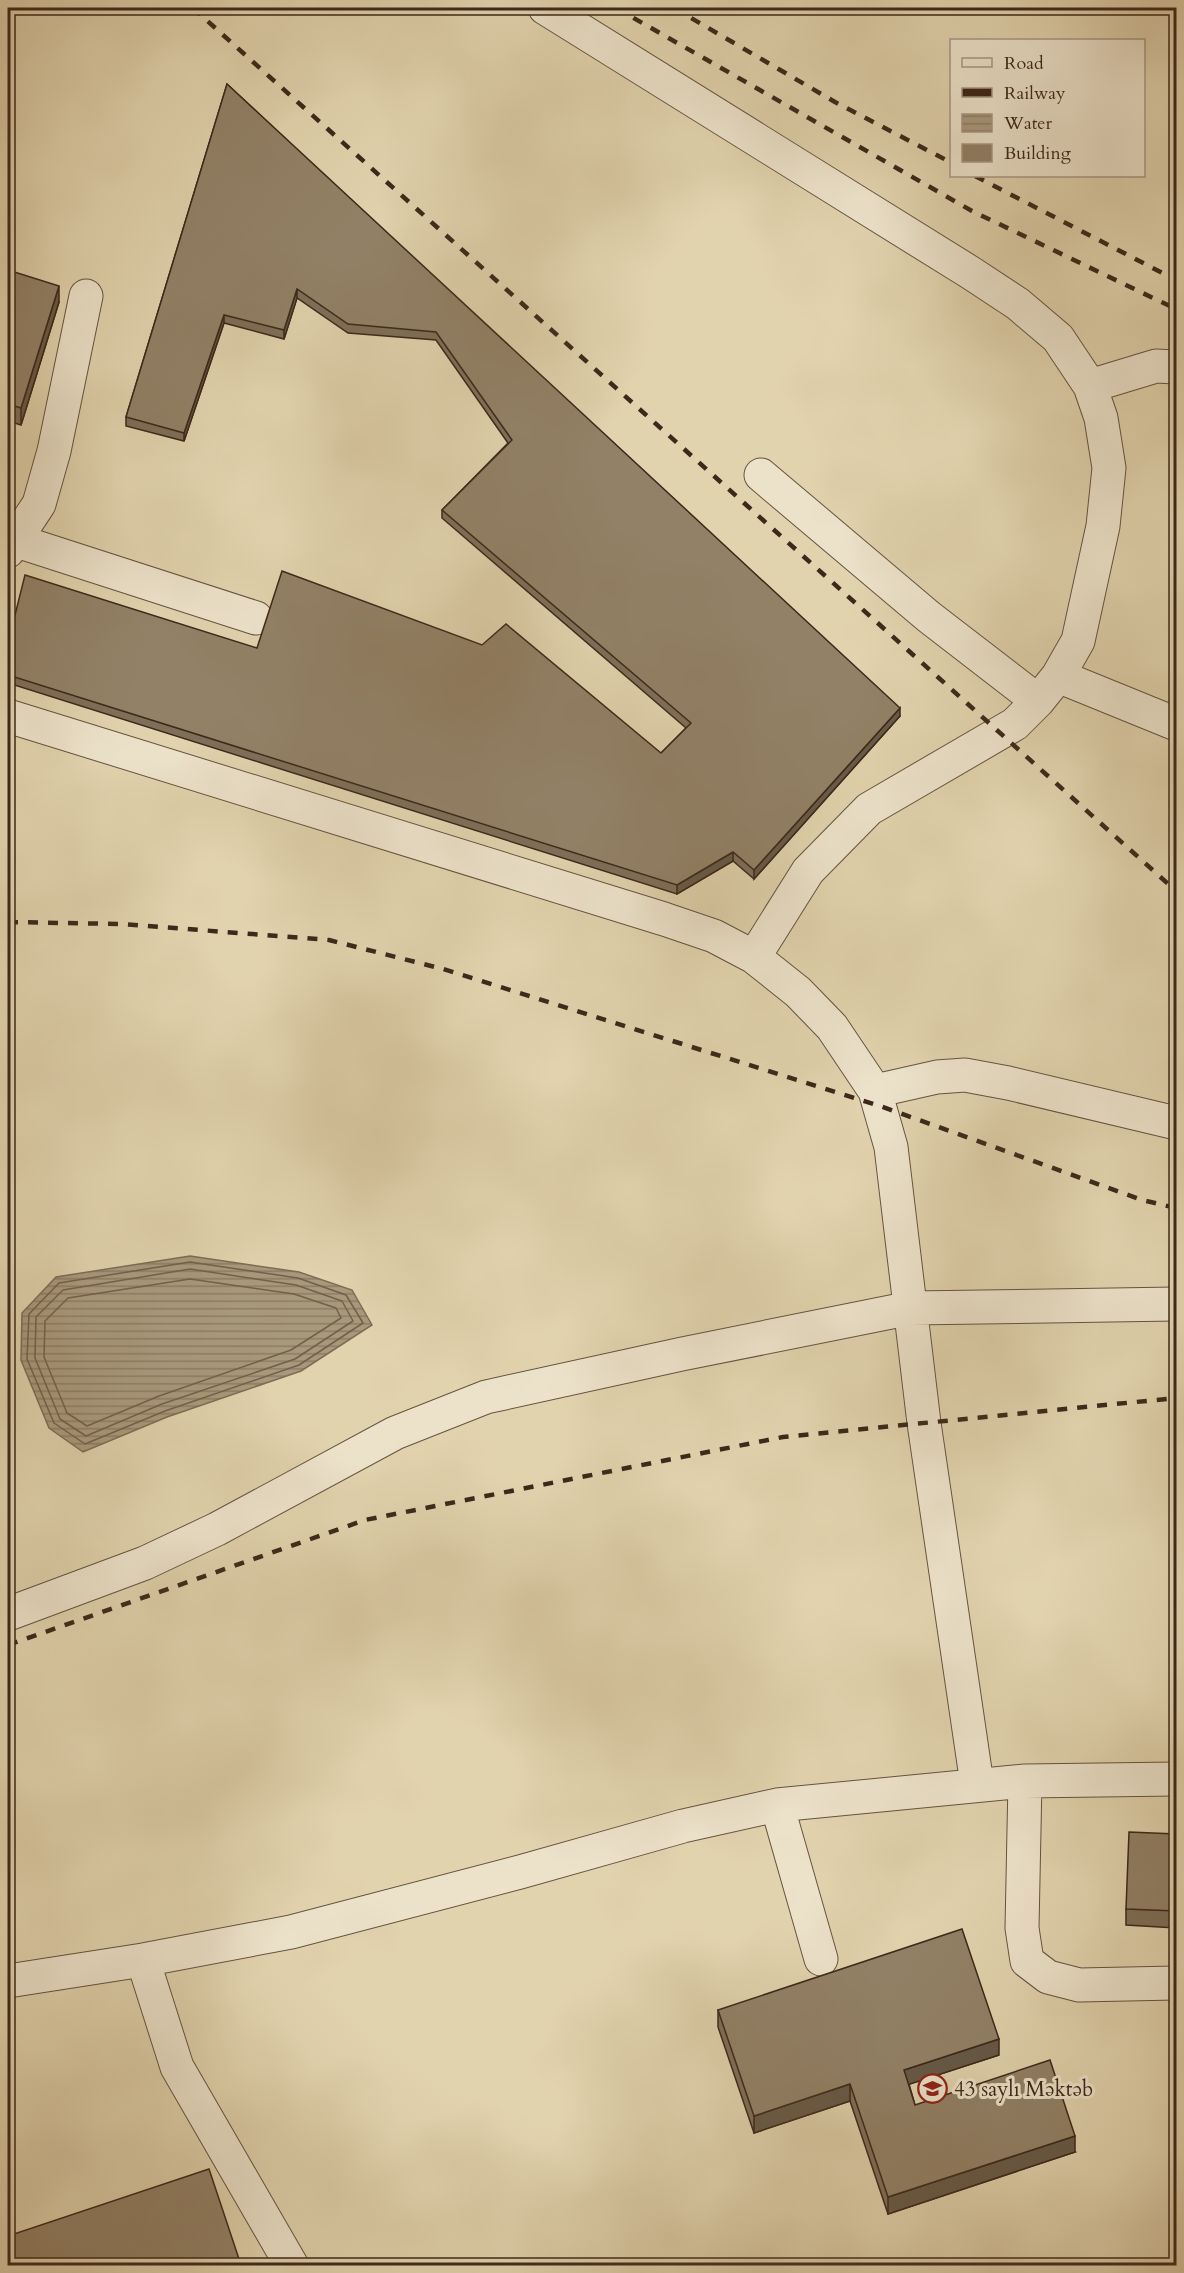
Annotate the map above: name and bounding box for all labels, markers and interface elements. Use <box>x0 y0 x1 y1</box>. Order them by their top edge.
legend <box>950 39 1145 177</box>
text: Road <box>1004 51 1044 76</box>
text: Railway <box>1004 81 1066 106</box>
text: Water <box>1003 111 1053 136</box>
text: Building <box>1004 141 1072 166</box>
school or university icon: 43 saylı Məktəb <box>917 2073 949 2105</box>
place label: 43 saylı Məktəb <box>954 2075 1093 2104</box>

